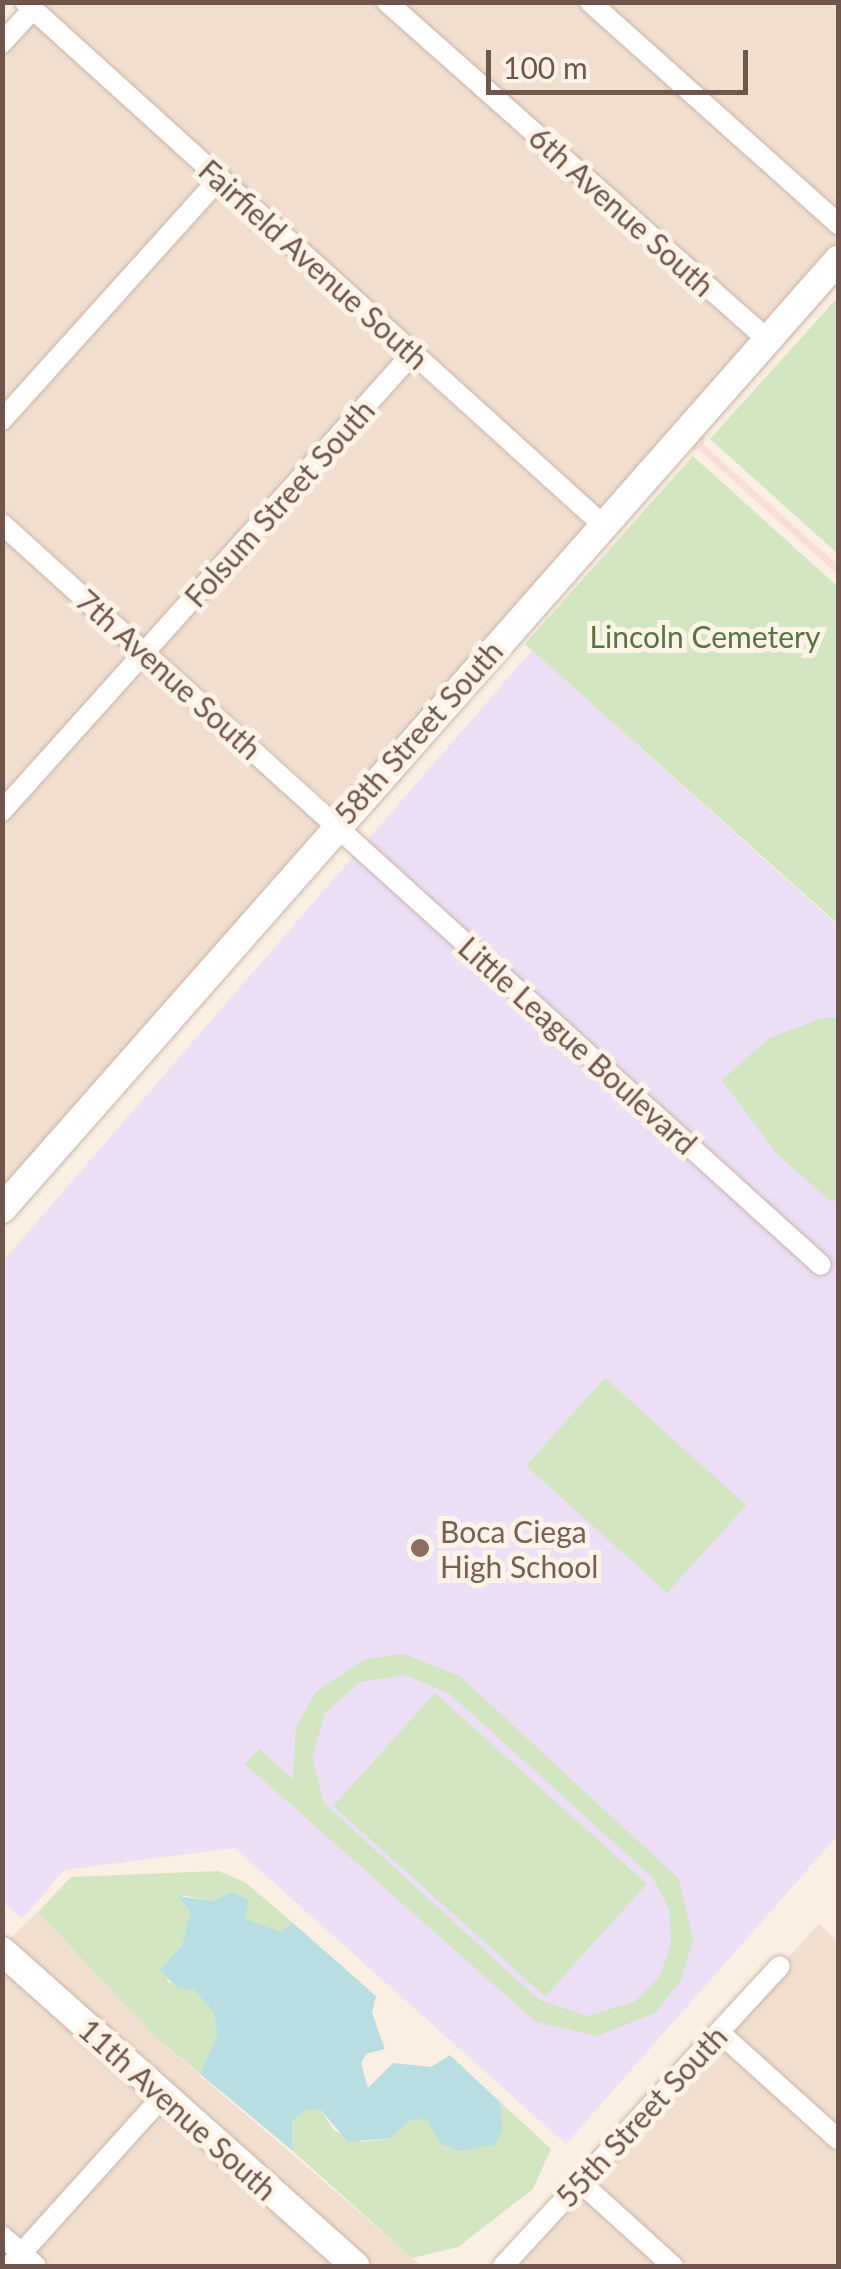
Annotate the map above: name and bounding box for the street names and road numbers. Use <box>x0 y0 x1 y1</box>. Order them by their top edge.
street label: 6th Avenue South <box>522 118 722 304</box>
street label: Fairfield Avenue South <box>192 151 436 377</box>
street label: Folsum Street South <box>177 392 381 614</box>
street label: 7th Avenue South <box>69 581 269 767</box>
street label: 58th Street South <box>326 633 510 831</box>
street label: Little League Boulevard <box>452 929 704 1161</box>
street label: 11th Avenue South <box>71 2011 285 2207</box>
street label: 55th Street South <box>548 2018 734 2214</box>

